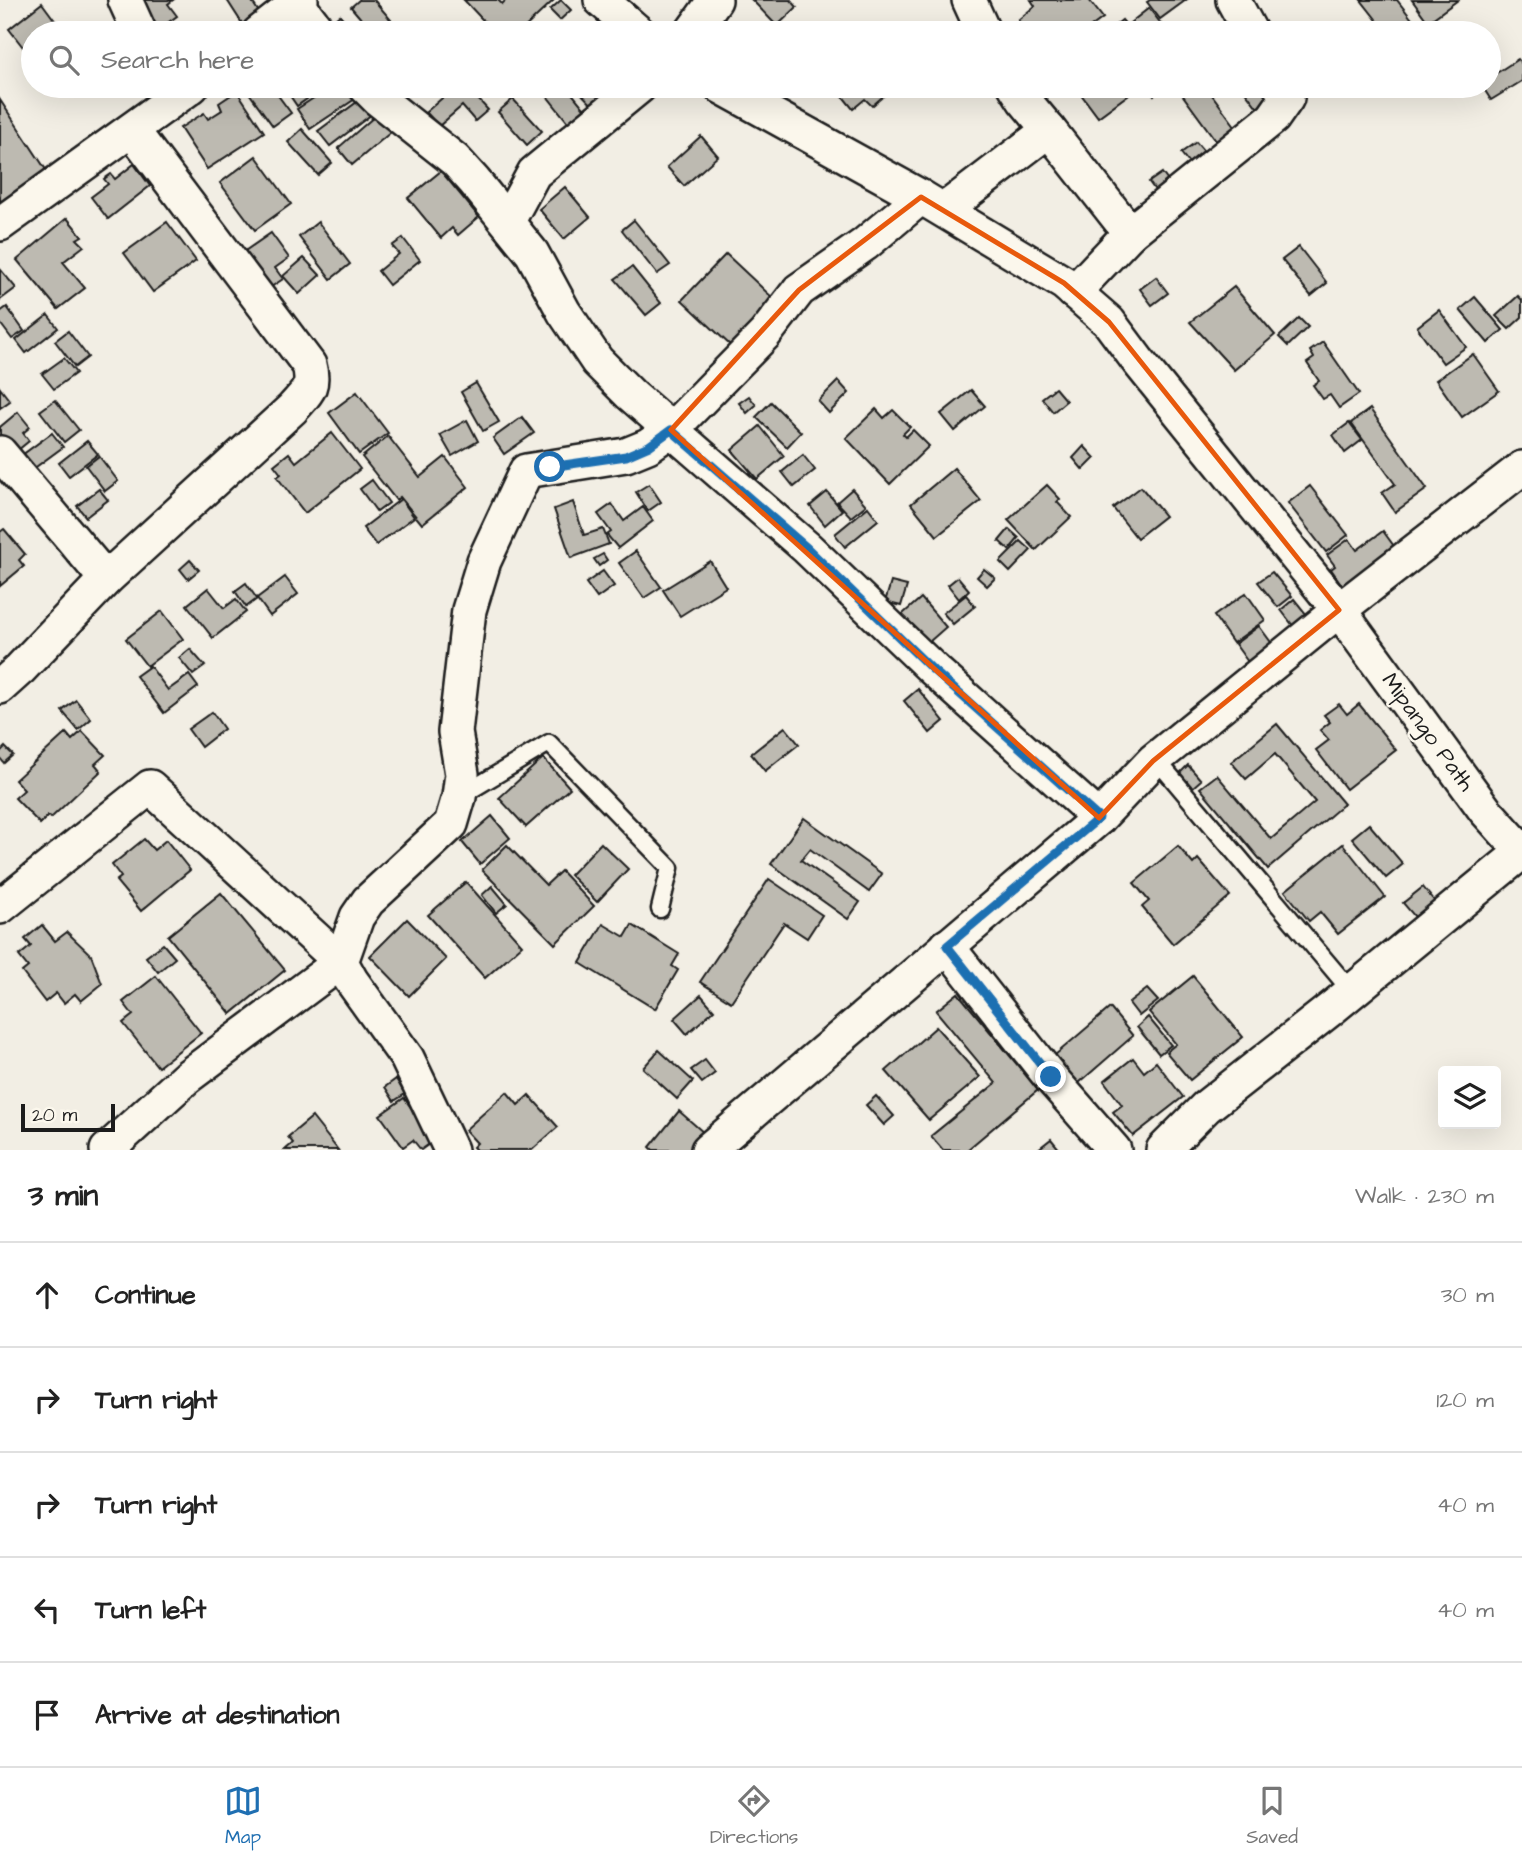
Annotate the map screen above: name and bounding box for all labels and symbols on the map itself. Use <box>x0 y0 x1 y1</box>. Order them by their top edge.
route start <box>534 451 565 482</box>
street label: Mipango Path <box>1373 666 1482 799</box>
route end <box>1035 1061 1066 1092</box>
scale bar <box>21 1101 116 1133</box>

